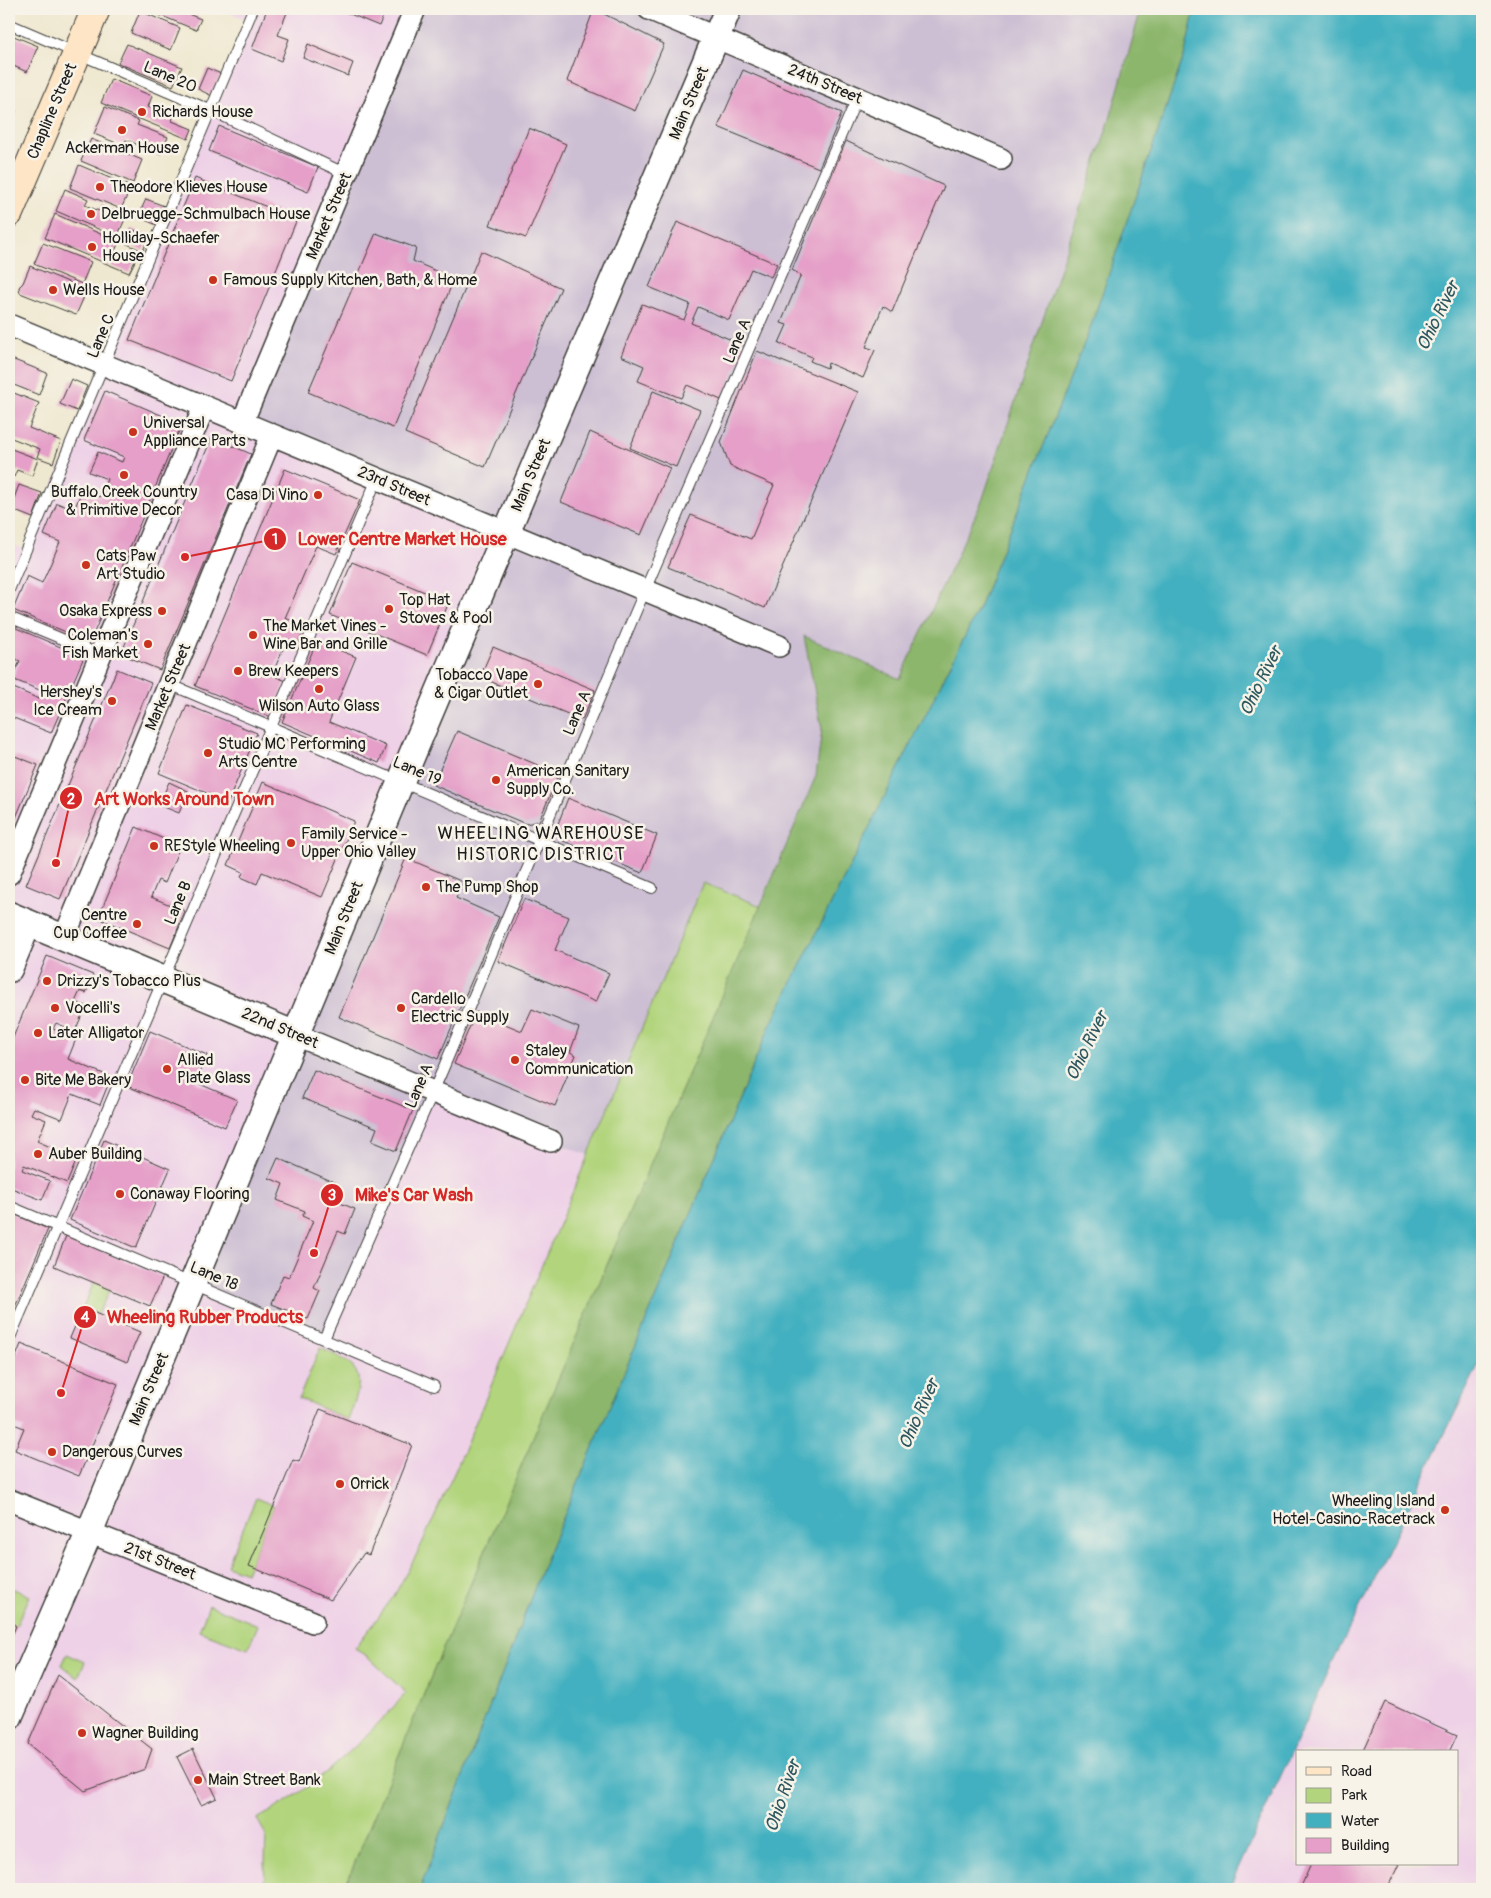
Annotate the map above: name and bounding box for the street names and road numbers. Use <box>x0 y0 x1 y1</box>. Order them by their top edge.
street label: Lane 20 <box>140 57 200 97</box>
street label: Chapline Street <box>23 59 81 162</box>
street label: 24th Street <box>785 59 866 109</box>
street label: Main Street <box>665 63 714 143</box>
street label: Market Street <box>302 169 357 263</box>
street label: Lane C <box>83 311 119 361</box>
street label: Lane A <box>719 316 755 366</box>
street label: Main Street <box>507 435 556 515</box>
street label: 23rd Street <box>354 462 434 511</box>
street label: Market Street <box>141 640 196 734</box>
street label: Lane A <box>559 688 595 738</box>
street label: Lane 19 <box>390 752 444 790</box>
street label: Lane B <box>160 878 196 928</box>
street label: Main Street <box>320 878 368 958</box>
street label: 22nd Street <box>239 1003 322 1053</box>
street label: Lane A <box>401 1061 437 1111</box>
street label: Lane 18 <box>187 1257 241 1295</box>
street label: Main Street <box>125 1349 174 1429</box>
street label: 21st Street <box>121 1538 199 1585</box>

